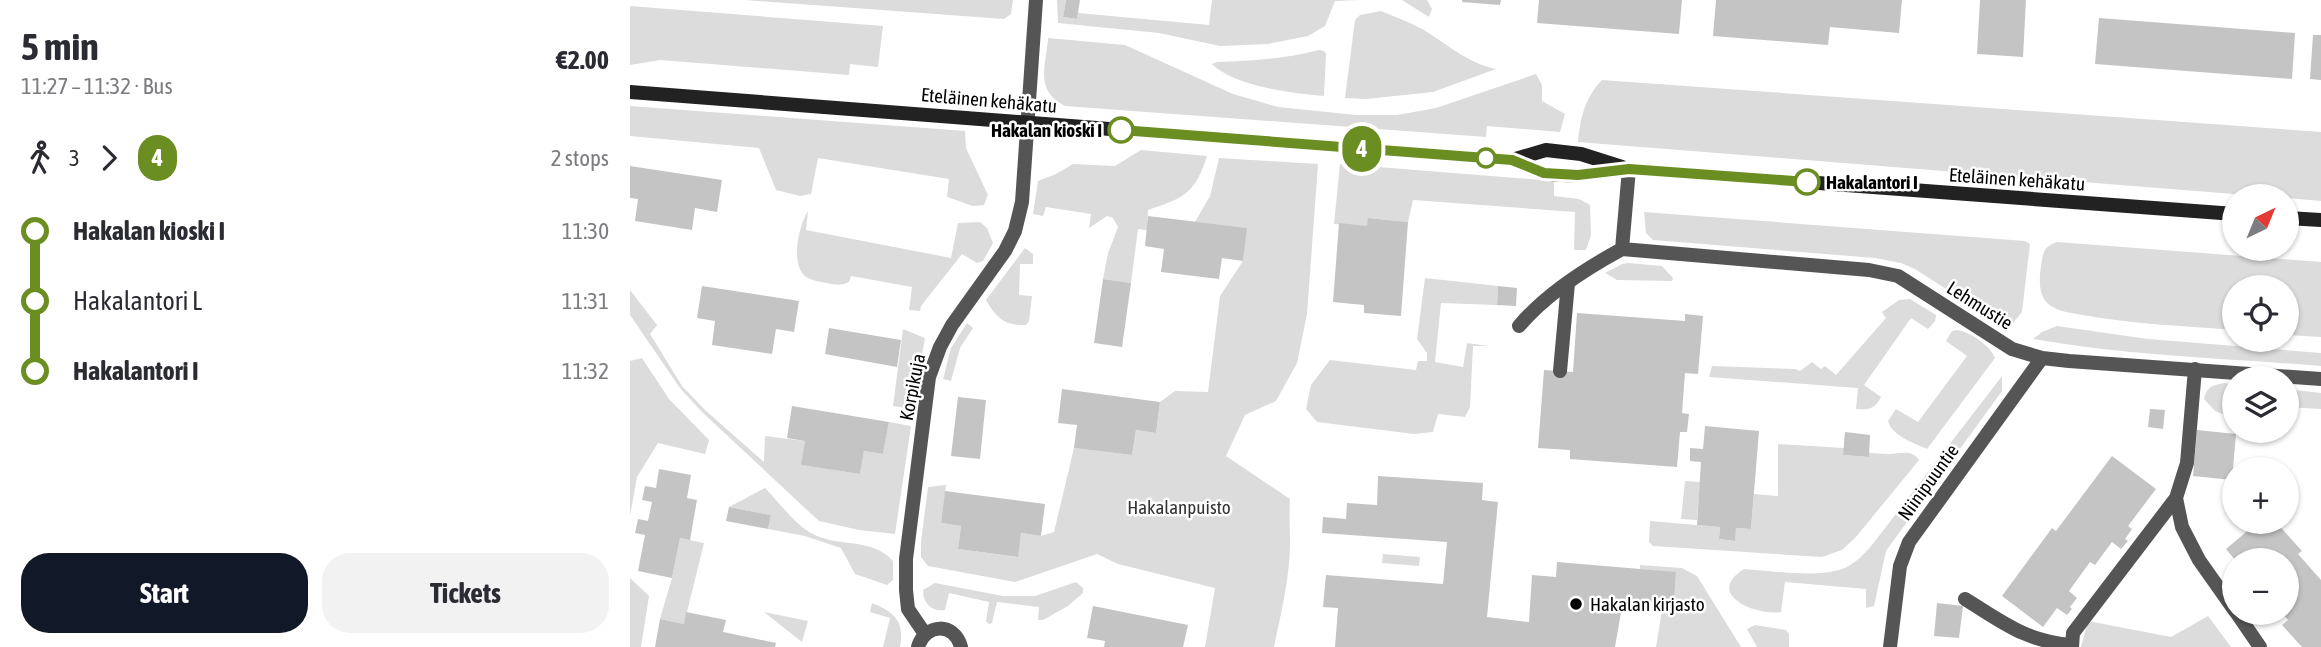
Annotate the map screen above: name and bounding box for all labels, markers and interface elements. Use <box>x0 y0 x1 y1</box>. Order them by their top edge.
text: 5 min <box>21 25 99 68</box>
text: €2.00 <box>556 45 609 75</box>
text: 11:27 – 11:32 · Bus <box>21 73 173 99</box>
street label: Eteläinen kehäkatu <box>920 83 1058 117</box>
marker: Hakalan kioski I <box>1108 117 1134 143</box>
place label: Hakalan kioski I <box>991 119 1102 141</box>
line badge: 4 <box>1339 126 1385 172</box>
text: 4 <box>1356 135 1368 162</box>
icon: walk <box>21 139 59 177</box>
icon: forward <box>90 139 128 177</box>
text: 4 <box>152 144 163 171</box>
text: 3 <box>69 145 80 171</box>
text: 2 stops <box>551 145 609 171</box>
unlabelled marker <box>1476 148 1496 168</box>
street label: Eteläinen kehäkatu <box>1948 163 2086 195</box>
marker: Hakalantori I <box>1794 169 1820 195</box>
place label: Hakalantori I <box>1826 171 1918 193</box>
north arrow <box>2222 184 2300 261</box>
map controls <box>2222 184 2299 625</box>
text: Hakalan kioski I <box>73 216 225 246</box>
text: 11:30 <box>562 218 609 244</box>
button: locate <box>2222 275 2299 352</box>
street label: Lehmustie <box>1943 276 2017 334</box>
text: Hakalantori L <box>73 286 202 316</box>
text: 11:31 <box>562 288 609 314</box>
street label: Korpikuja <box>895 352 929 422</box>
text: Hakalantori I <box>73 356 199 386</box>
text: 11:32 <box>562 358 609 384</box>
button: layers <box>2222 366 2299 443</box>
street label: Niinipuuntie <box>1893 440 1963 524</box>
button: + <box>2222 457 2299 534</box>
park label: Hakalanpuisto <box>1127 496 1231 518</box>
button: − <box>2222 548 2299 625</box>
button: Start <box>21 553 308 633</box>
button: Tickets <box>322 553 609 633</box>
place label: Hakalan kirjasto <box>1590 593 1705 615</box>
marker: Hakalan kirjasto <box>1568 596 1584 612</box>

